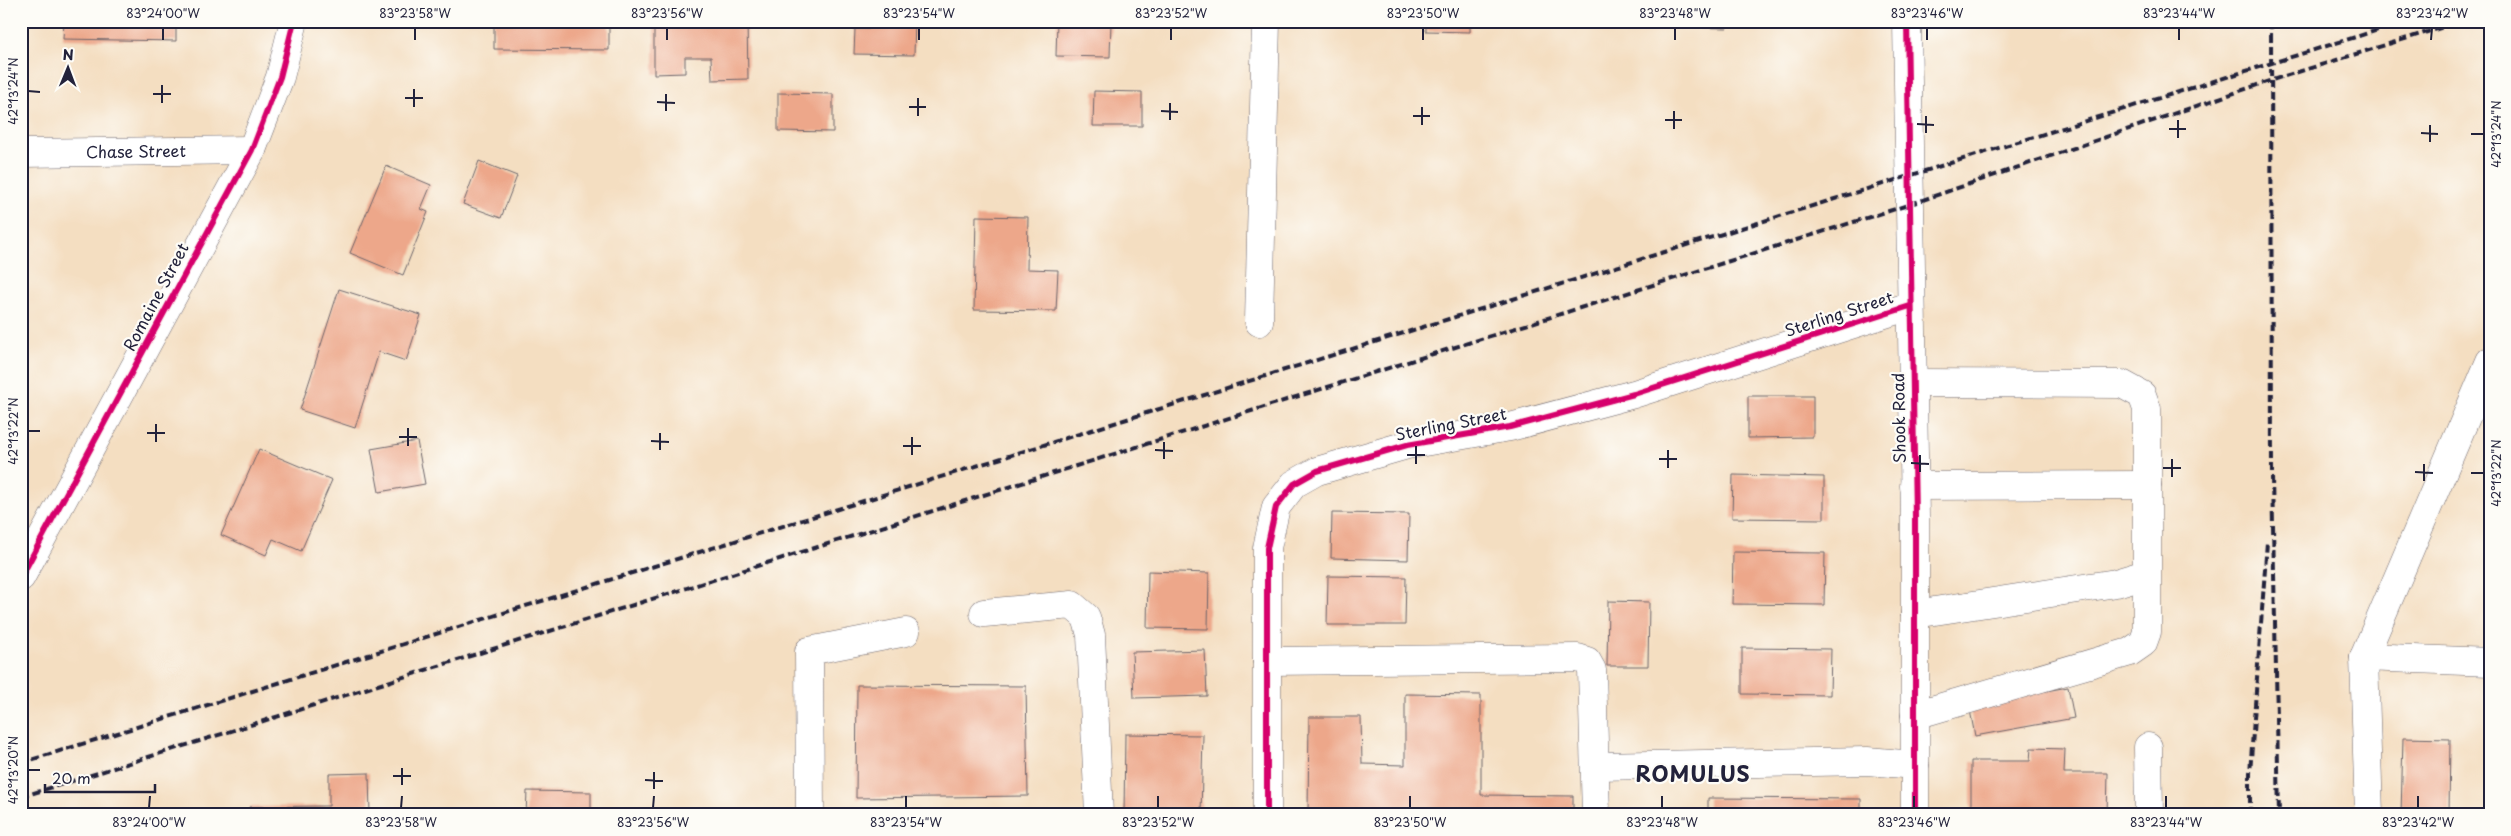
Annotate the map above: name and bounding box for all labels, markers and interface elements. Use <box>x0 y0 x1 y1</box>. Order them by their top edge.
text: 83°24'00"W <box>126 4 200 22</box>
text: 83°23'58"W <box>379 4 451 22</box>
text: 83°23'56"W <box>631 4 704 22</box>
text: 83°23'54"W <box>883 4 956 22</box>
text: 83°23'52"W <box>1135 4 1208 22</box>
text: 83°23'50"W <box>1387 4 1460 22</box>
text: 83°23'48"W <box>1639 4 1712 22</box>
text: 83°23'46"W <box>1891 4 1964 22</box>
text: 83°23'44"W <box>2143 4 2216 22</box>
text: 83°23'42"W <box>2396 4 2469 22</box>
north arrow <box>42 42 92 92</box>
text: N <box>63 44 74 65</box>
text: 42°13'24"N <box>4 57 22 125</box>
text: 42°13'24"N <box>2487 100 2505 168</box>
street label: Chase Street <box>86 138 187 163</box>
street label: Romaine Street <box>116 238 194 355</box>
street label: Sterling Street <box>1781 284 1896 342</box>
street label: Shook Road <box>1885 373 1911 464</box>
text: 42°13'22"N <box>4 397 22 465</box>
street label: Sterling Street <box>1393 400 1509 446</box>
text: 42°13'22"N <box>2487 439 2505 507</box>
text: 42°13'20"N <box>4 736 22 804</box>
district label: ROMULUS <box>1635 757 1751 789</box>
scale bar <box>45 761 155 793</box>
text: 20 m <box>52 766 91 789</box>
text: 83°24'00"W <box>112 813 186 831</box>
text: 83°23'58"W <box>365 813 437 831</box>
text: 83°23'56"W <box>617 813 690 831</box>
text: 83°23'54"W <box>870 813 943 831</box>
text: 83°23'52"W <box>1122 813 1195 831</box>
text: 83°23'50"W <box>1374 813 1447 831</box>
text: 83°23'48"W <box>1626 813 1699 831</box>
text: 83°23'46"W <box>1878 813 1951 831</box>
text: 83°23'44"W <box>2130 813 2203 831</box>
text: 83°23'42"W <box>2382 813 2455 831</box>

